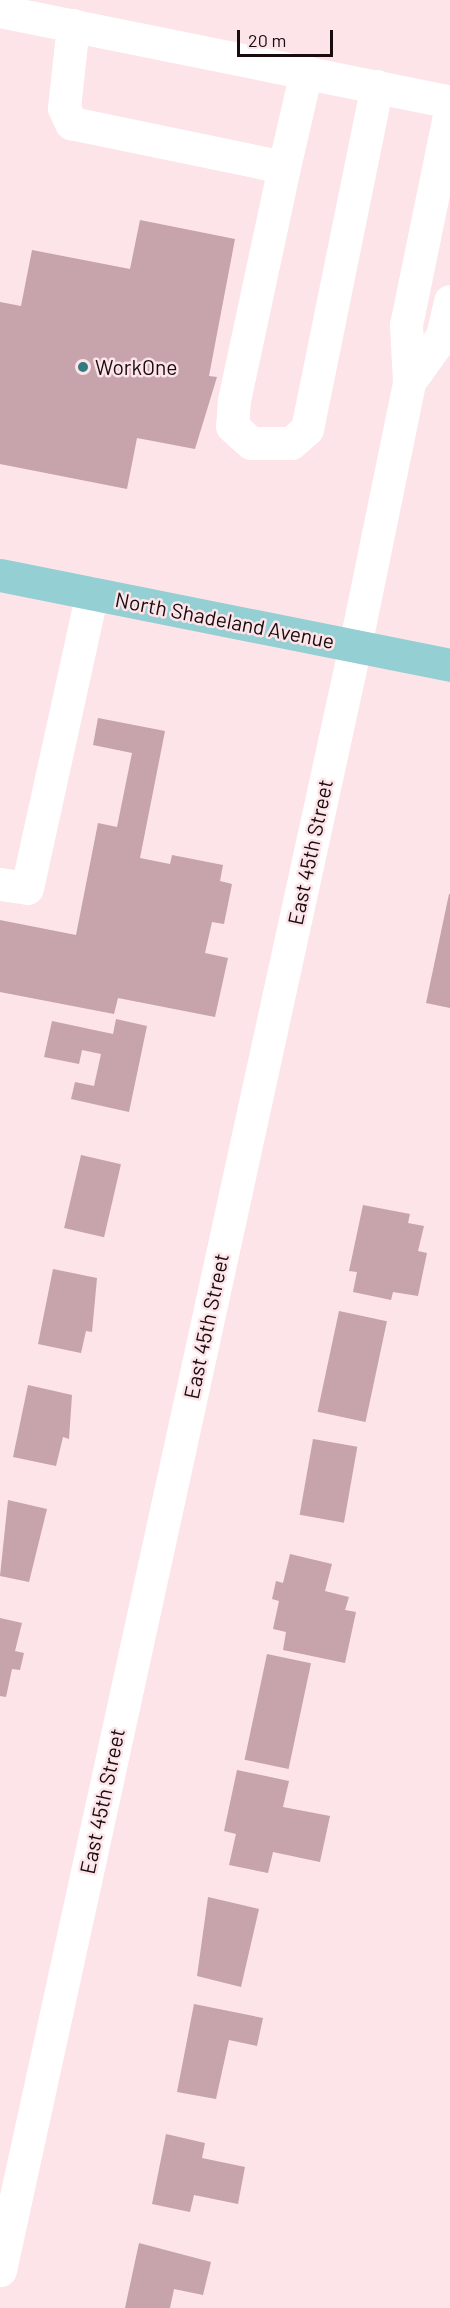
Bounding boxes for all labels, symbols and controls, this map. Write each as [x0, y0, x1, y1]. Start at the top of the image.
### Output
scale bar [240, 18, 336, 56]
text: 20 m [248, 29, 286, 51]
place label: WorkOne [95, 354, 177, 380]
marker: WorkOne [76, 360, 90, 374]
street label: North Shadeland Avenue [113, 586, 337, 654]
street label: East 45th Street [282, 777, 338, 927]
street label: East 45th Street [178, 1251, 234, 1401]
street label: East 45th Street [74, 1726, 130, 1876]

